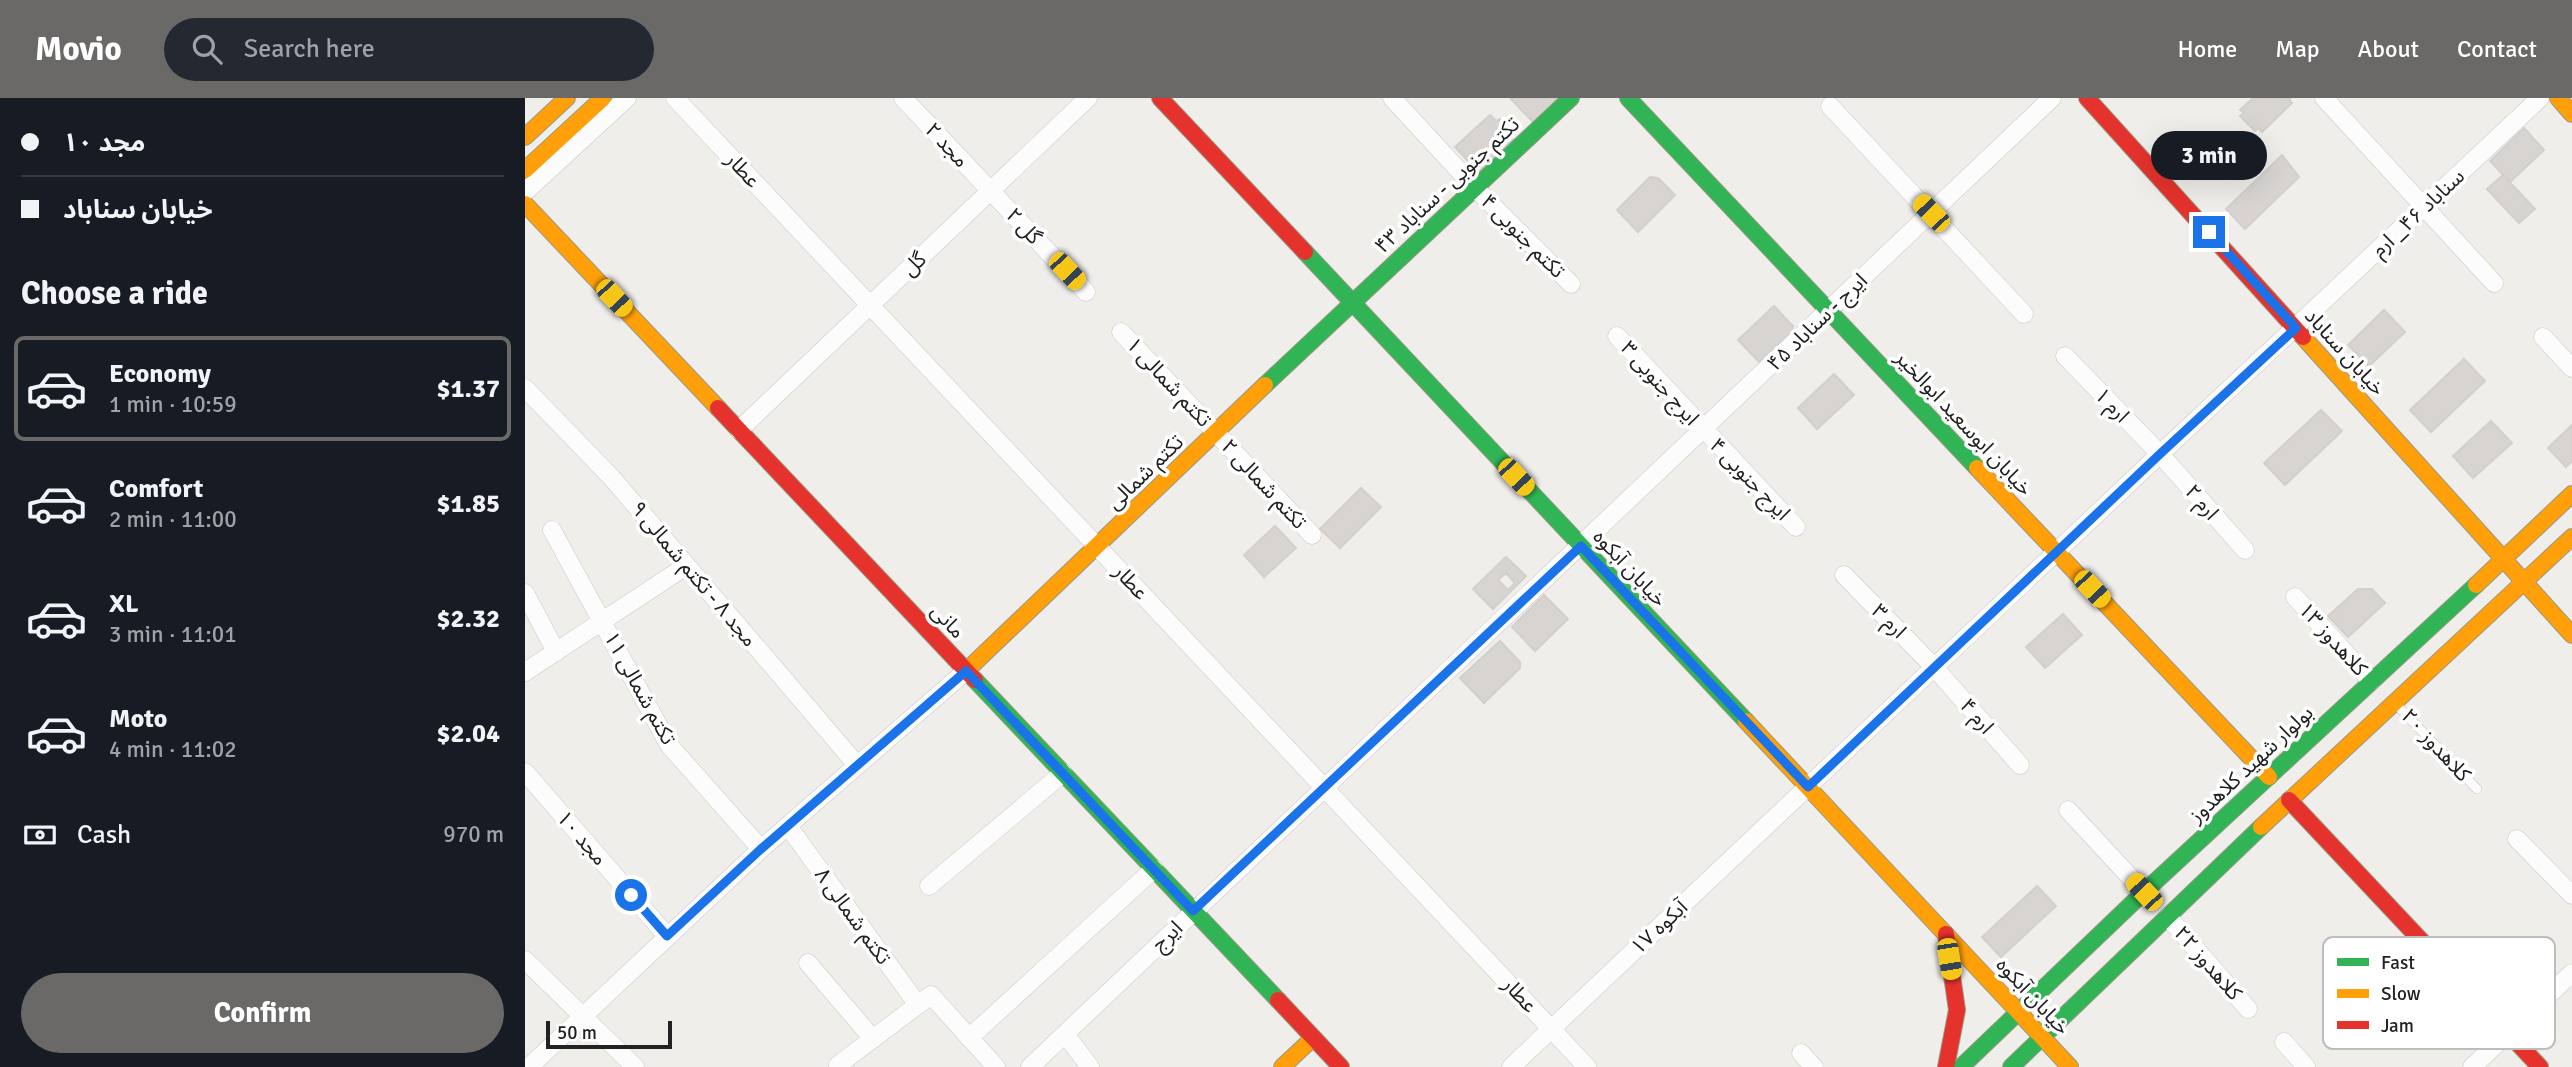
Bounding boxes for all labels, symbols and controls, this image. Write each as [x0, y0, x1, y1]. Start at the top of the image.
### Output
search box [164, 18, 654, 81]
text: Movio [35, 29, 122, 70]
icon: search [188, 30, 226, 68]
text: Search here [244, 33, 375, 65]
text: Home [2177, 34, 2237, 64]
text: Map [2275, 34, 2320, 64]
text: About [2358, 34, 2419, 64]
text: Contact [2457, 34, 2537, 64]
street label: تکتم جنوبی - سناباد ۴۳ [1369, 111, 1526, 260]
street label: مجد ۲ [920, 117, 974, 173]
text: مجد ۱۰ [63, 127, 145, 159]
callout: 3 min [2151, 130, 2267, 180]
text: 3 min [2181, 141, 2237, 170]
street label: عطار [719, 146, 766, 193]
street label: سناباد ۴۶_ ارم [2366, 163, 2472, 265]
street label: تکتم جنوبی ۴ [1474, 188, 1571, 285]
car [1909, 191, 1954, 235]
text: خیابان سناباد [63, 194, 213, 226]
street label: گل ۲ [1001, 202, 1048, 250]
route end [2193, 216, 2225, 248]
street label: گل [896, 246, 932, 282]
car [1045, 248, 1090, 294]
street label: ایرج - سناباد ۴۵ [1761, 268, 1874, 378]
text: Choose a ride [21, 274, 208, 313]
car [592, 275, 637, 321]
street label: خیابان سناباد [2299, 303, 2391, 401]
street label: تکتم شمالی ۱ [1119, 332, 1217, 434]
street label: ایرج جنوبی ۳ [1614, 335, 1705, 432]
street label: خیابان ابوسعید ابوالخیر [1889, 344, 2038, 501]
icon: car [25, 357, 88, 420]
text: Economy [109, 358, 211, 390]
text: $1.37 [436, 373, 500, 405]
street label: ارم ۱ [2087, 382, 2135, 430]
text: 1 min · 10:59 [109, 390, 237, 419]
street label: تکتم شمالی [1101, 429, 1190, 516]
street label: ایرج جنوبی ۴ [1703, 432, 1796, 527]
street label: تکتم شمالی ۲ [1214, 434, 1312, 536]
car [1494, 454, 1539, 500]
icon: car [25, 472, 88, 535]
text: Comfort [109, 473, 203, 505]
street label: ارم ۲ [2177, 479, 2224, 527]
text: $1.85 [436, 488, 500, 520]
street label: مجد ۸ - تکتم شمالی ۹ [624, 496, 763, 653]
text: 2 min · 11:00 [109, 505, 237, 534]
street label: خیابان آبکوه [1588, 524, 1672, 612]
street label: عطار [1107, 558, 1154, 605]
car [2070, 566, 2115, 612]
icon: car [25, 587, 88, 650]
text: XL [109, 588, 139, 620]
street label: کلاهدوز ۱۳ [2293, 597, 2373, 681]
street label: مانی [925, 598, 971, 644]
street label: ارم ۳ [1864, 598, 1912, 646]
text: $2.32 [436, 603, 500, 635]
text: 3 min · 11:01 [109, 620, 237, 649]
street label: تکتم شمالی ۱۱ [596, 627, 682, 750]
street label: ارم ۴ [1952, 693, 1999, 741]
street label: بولوار شهید کلاهدوز [2183, 700, 2319, 829]
icon: car [25, 702, 88, 765]
text: Moto [109, 703, 167, 735]
street label: کلاهدوز ۲۰ [2396, 703, 2477, 787]
text: $2.04 [436, 718, 500, 750]
text: 4 min · 11:02 [109, 735, 237, 764]
street label: مجد ۱۰ [551, 805, 613, 871]
icon: cash [21, 816, 59, 854]
text: Cash [77, 819, 131, 851]
text: 970 m [443, 820, 504, 849]
street label: تکتم شمالی ۸ [808, 862, 897, 971]
car [2122, 869, 2167, 915]
route start [615, 879, 647, 911]
street label: آبکوه ۱۷ [1625, 894, 1693, 960]
street label: ایرج [1146, 915, 1189, 958]
street label: کلاهدوز ۲۲ [2169, 920, 2248, 1006]
car [1936, 937, 1963, 981]
legend [2323, 937, 2555, 1049]
text: Fast [2381, 951, 2415, 975]
street label: خیابان آبکوه [1991, 952, 2075, 1040]
street label: عطار [1496, 971, 1543, 1018]
button: Confirm [21, 973, 504, 1053]
text: Slow [2381, 982, 2421, 1006]
text: Jam [2381, 1014, 2414, 1038]
scale bar [546, 1018, 672, 1050]
text: 50 m [557, 1021, 597, 1045]

